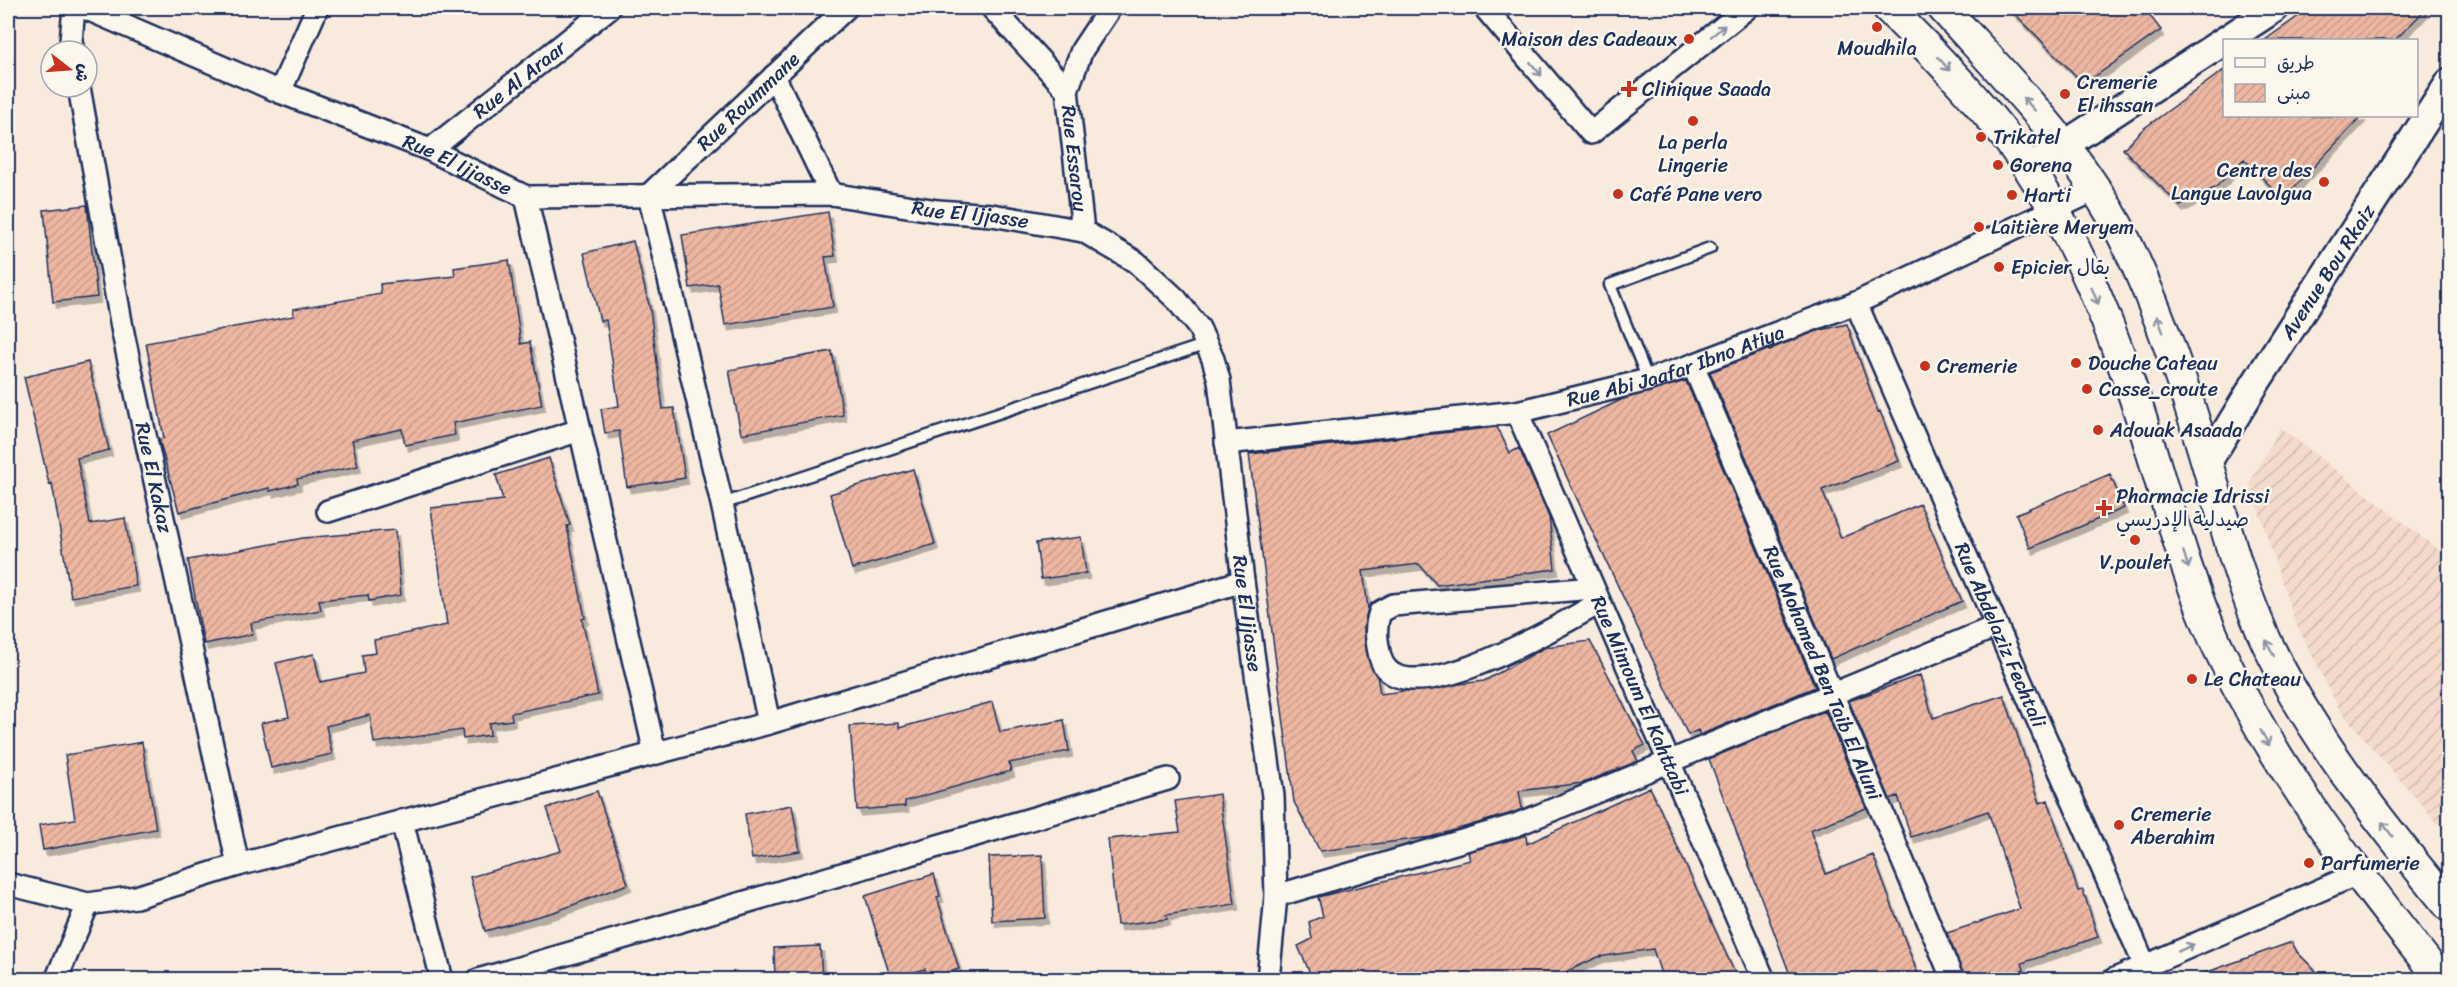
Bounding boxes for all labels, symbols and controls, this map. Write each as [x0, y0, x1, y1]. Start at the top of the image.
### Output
marker: Moudhila [1870, 20, 1884, 34]
place label: Maison des Cadeaux [1501, 22, 1678, 57]
one-way arrow [1710, 24, 1726, 37]
street label: Rue Al Araar [465, 31, 575, 128]
place label: Moudhila [1837, 31, 1917, 66]
marker: Maison des Cadeaux [1682, 32, 1696, 46]
north arrow [39, 39, 99, 99]
legend [2223, 39, 2418, 117]
street label: Rue Roummane [688, 43, 809, 160]
text: طريق [2277, 47, 2315, 79]
one-way arrow [1937, 56, 1951, 71]
one-way arrow [1530, 60, 1543, 76]
text: ش [66, 61, 99, 86]
place label: Cremerie El ihssan [2077, 65, 2158, 123]
place label: Clinique Saada [1642, 72, 1771, 107]
text: مبنى [2277, 77, 2311, 109]
marker: Clinique Saada [1620, 80, 1638, 98]
marker: Cremerie El ihssan [2058, 87, 2072, 101]
one-way arrow [2022, 97, 2036, 112]
street label: Rue Essarou [1051, 103, 1098, 214]
marker: La perla Lingerie [1686, 114, 1700, 128]
place label: Trikatel [1993, 120, 2061, 155]
street label: Rue El Ijjasse [397, 124, 518, 206]
place label: La perla Lingerie [1658, 125, 1728, 183]
marker: Trikatel [1974, 130, 1988, 144]
place label: Gorena [2010, 148, 2072, 183]
place label: Centre des Langue Lavolgua [2171, 153, 2313, 211]
marker: Gorena [1991, 158, 2005, 172]
marker: Centre des Langue Lavolgua [2317, 175, 2331, 189]
place label: Café Pane vero [1630, 177, 1762, 212]
place label: Harti [2024, 178, 2072, 213]
marker: Café Pane vero [1611, 187, 1625, 201]
marker: Harti [2005, 188, 2019, 202]
street label: Rue El Ijjasse [909, 190, 1032, 239]
street label: Avenue Bou Rkaiz [2270, 197, 2385, 348]
place label: Laitière Meryem [1991, 210, 2134, 245]
marker: Laitière Meryem [1972, 220, 1986, 234]
place label: Epicier بقال [2011, 250, 2110, 285]
marker: Epicier بقال [1992, 260, 2006, 274]
one-way arrow [2090, 286, 2101, 305]
street label: Rue Abi Jaafar Ibno Atiya [1563, 315, 1790, 417]
one-way arrow [2154, 315, 2165, 334]
place label: Douche Cateau [2088, 346, 2218, 381]
place label: Cremerie [1937, 349, 2018, 384]
marker: Douche Cateau [2069, 356, 2083, 370]
marker: Cremerie [1918, 359, 1932, 373]
place label: Casse_croute [2099, 372, 2218, 407]
marker: Casse_croute [2080, 382, 2094, 396]
place label: Adouak Asaada [2109, 413, 2242, 448]
street label: Rue El Kakaz [125, 419, 183, 537]
marker: Adouak Asaada [2091, 423, 2105, 437]
place label: Pharmacie Idrissi صيدلية الإدريسي [2116, 479, 2270, 537]
marker: Pharmacie Idrissi صيدلية الإدريسي [2097, 501, 2111, 515]
marker: V.poulet [2128, 533, 2142, 547]
street label: Rue Abdelaziz Fechtali [1944, 537, 2057, 735]
street label: Rue Mohamed Ben Taib El Aluni [1753, 540, 1893, 807]
place label: V.poulet [2100, 545, 2171, 580]
one-way arrow [2181, 550, 2192, 569]
street label: Rue El Ijjasse [1222, 553, 1273, 674]
street label: Rue Mimoum El Kahttabi [1581, 590, 1699, 802]
one-way arrow [2263, 639, 2275, 657]
place label: Le Chateau [2204, 662, 2301, 697]
marker: Le Chateau [2185, 672, 2199, 686]
one-way arrow [2259, 729, 2271, 746]
place label: Cremerie Aberahim [2130, 797, 2215, 855]
marker: Cremerie Aberahim [2112, 818, 2126, 832]
one-way arrow [2381, 821, 2393, 837]
place label: Parfumerie [2321, 846, 2420, 881]
marker: Parfumerie [2302, 856, 2316, 870]
one-way arrow [2177, 942, 2195, 953]

